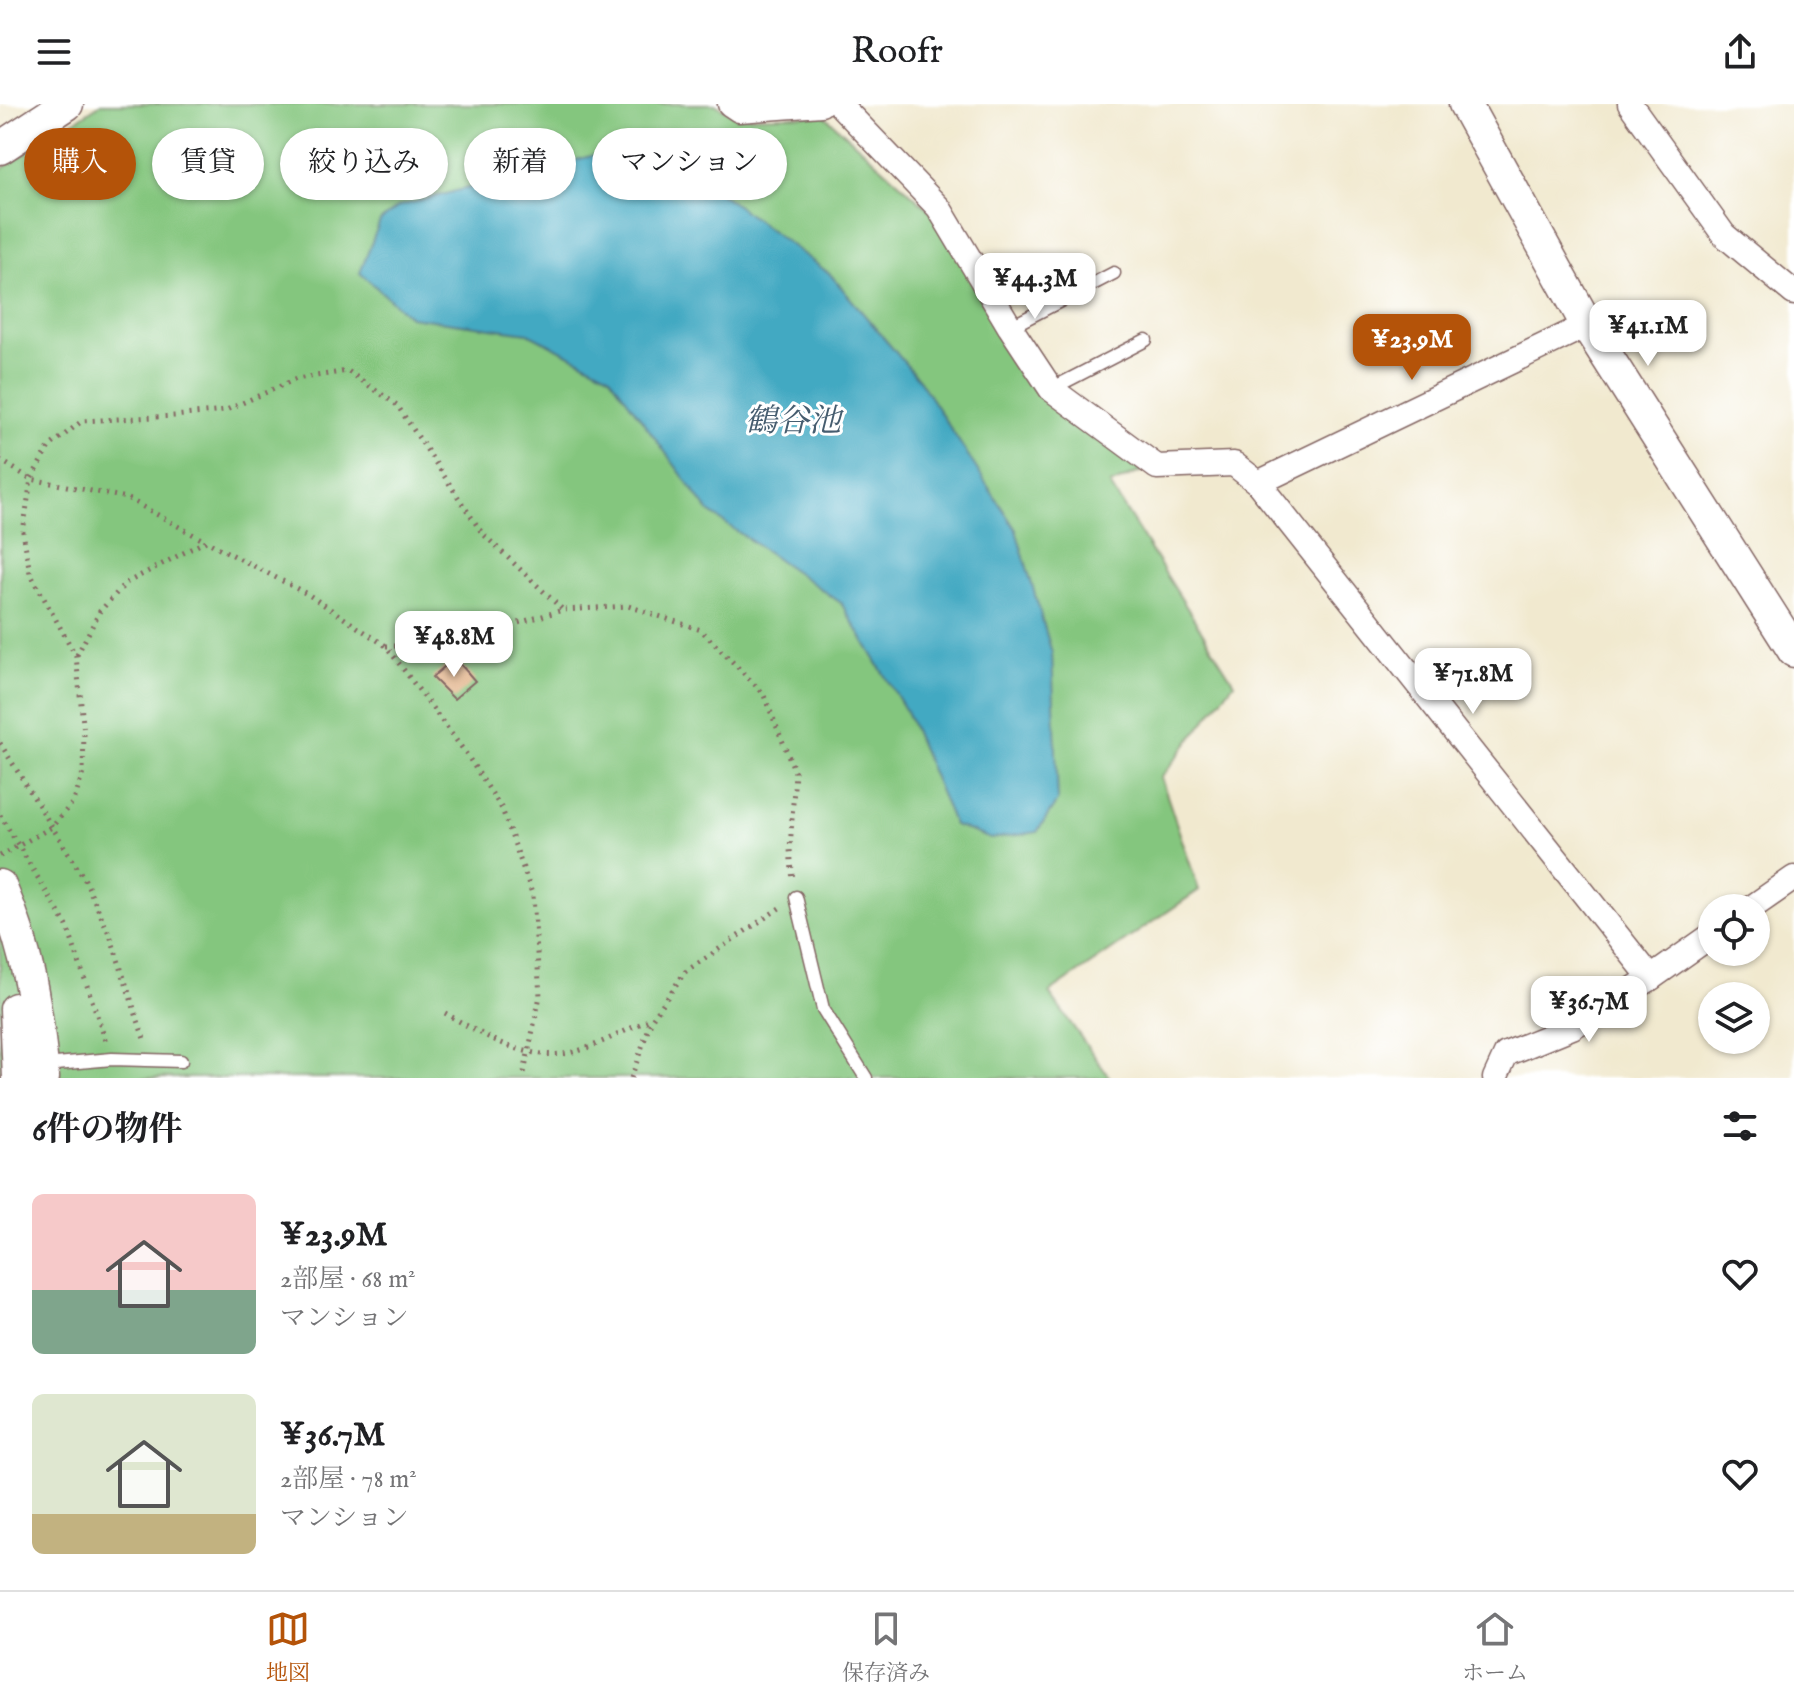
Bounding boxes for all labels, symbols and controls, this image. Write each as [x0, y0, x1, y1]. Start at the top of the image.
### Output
text: Roofr [851, 29, 943, 75]
icon: menu [32, 30, 76, 74]
icon: share [1718, 30, 1762, 74]
chip: 購入 [24, 128, 136, 200]
chip: 賃貸 [152, 128, 264, 200]
chip: 絞り込み [280, 128, 448, 200]
chip: 新着 [464, 128, 576, 200]
chip: マンション [592, 128, 787, 200]
pin: ¥44.3M [970, 253, 1100, 321]
text: ¥44.3M [993, 262, 1077, 295]
pin: ¥41.1M [1583, 300, 1713, 368]
text: ¥41.1M [1607, 309, 1689, 342]
pin: ¥23.9M [1347, 314, 1477, 382]
text: ¥23.9M [1371, 323, 1453, 356]
water label: 鶴谷池 [745, 402, 844, 443]
pin: ¥48.8M [389, 611, 519, 679]
text: ¥48.8M [413, 620, 495, 653]
pin: ¥71.8M [1408, 648, 1538, 716]
text: ¥71.8M [1432, 657, 1514, 690]
map controls [1698, 894, 1770, 1054]
button: locate [1698, 894, 1770, 966]
pin: ¥36.7M [1524, 976, 1654, 1044]
button: layers [1698, 982, 1770, 1054]
text: ¥36.7M [1549, 985, 1629, 1018]
icon: filters [1718, 1104, 1762, 1148]
text: 6件の物件 [32, 1109, 182, 1152]
text: ¥23.9M [280, 1214, 388, 1257]
icon: home [96, 1226, 192, 1322]
icon: heart [1718, 1252, 1762, 1296]
text: 2部屋 · 68 m² [280, 1263, 415, 1296]
text: マンション [280, 1302, 409, 1335]
text: ¥36.7M [280, 1414, 385, 1457]
icon: home [96, 1426, 192, 1522]
icon: heart [1718, 1452, 1762, 1496]
text: 2部屋 · 78 m² [280, 1463, 417, 1496]
text: マンション [280, 1502, 409, 1535]
tab: 地図 [266, 1607, 310, 1688]
tab: 保存済み [842, 1607, 930, 1688]
tab: ホーム [1462, 1607, 1528, 1688]

